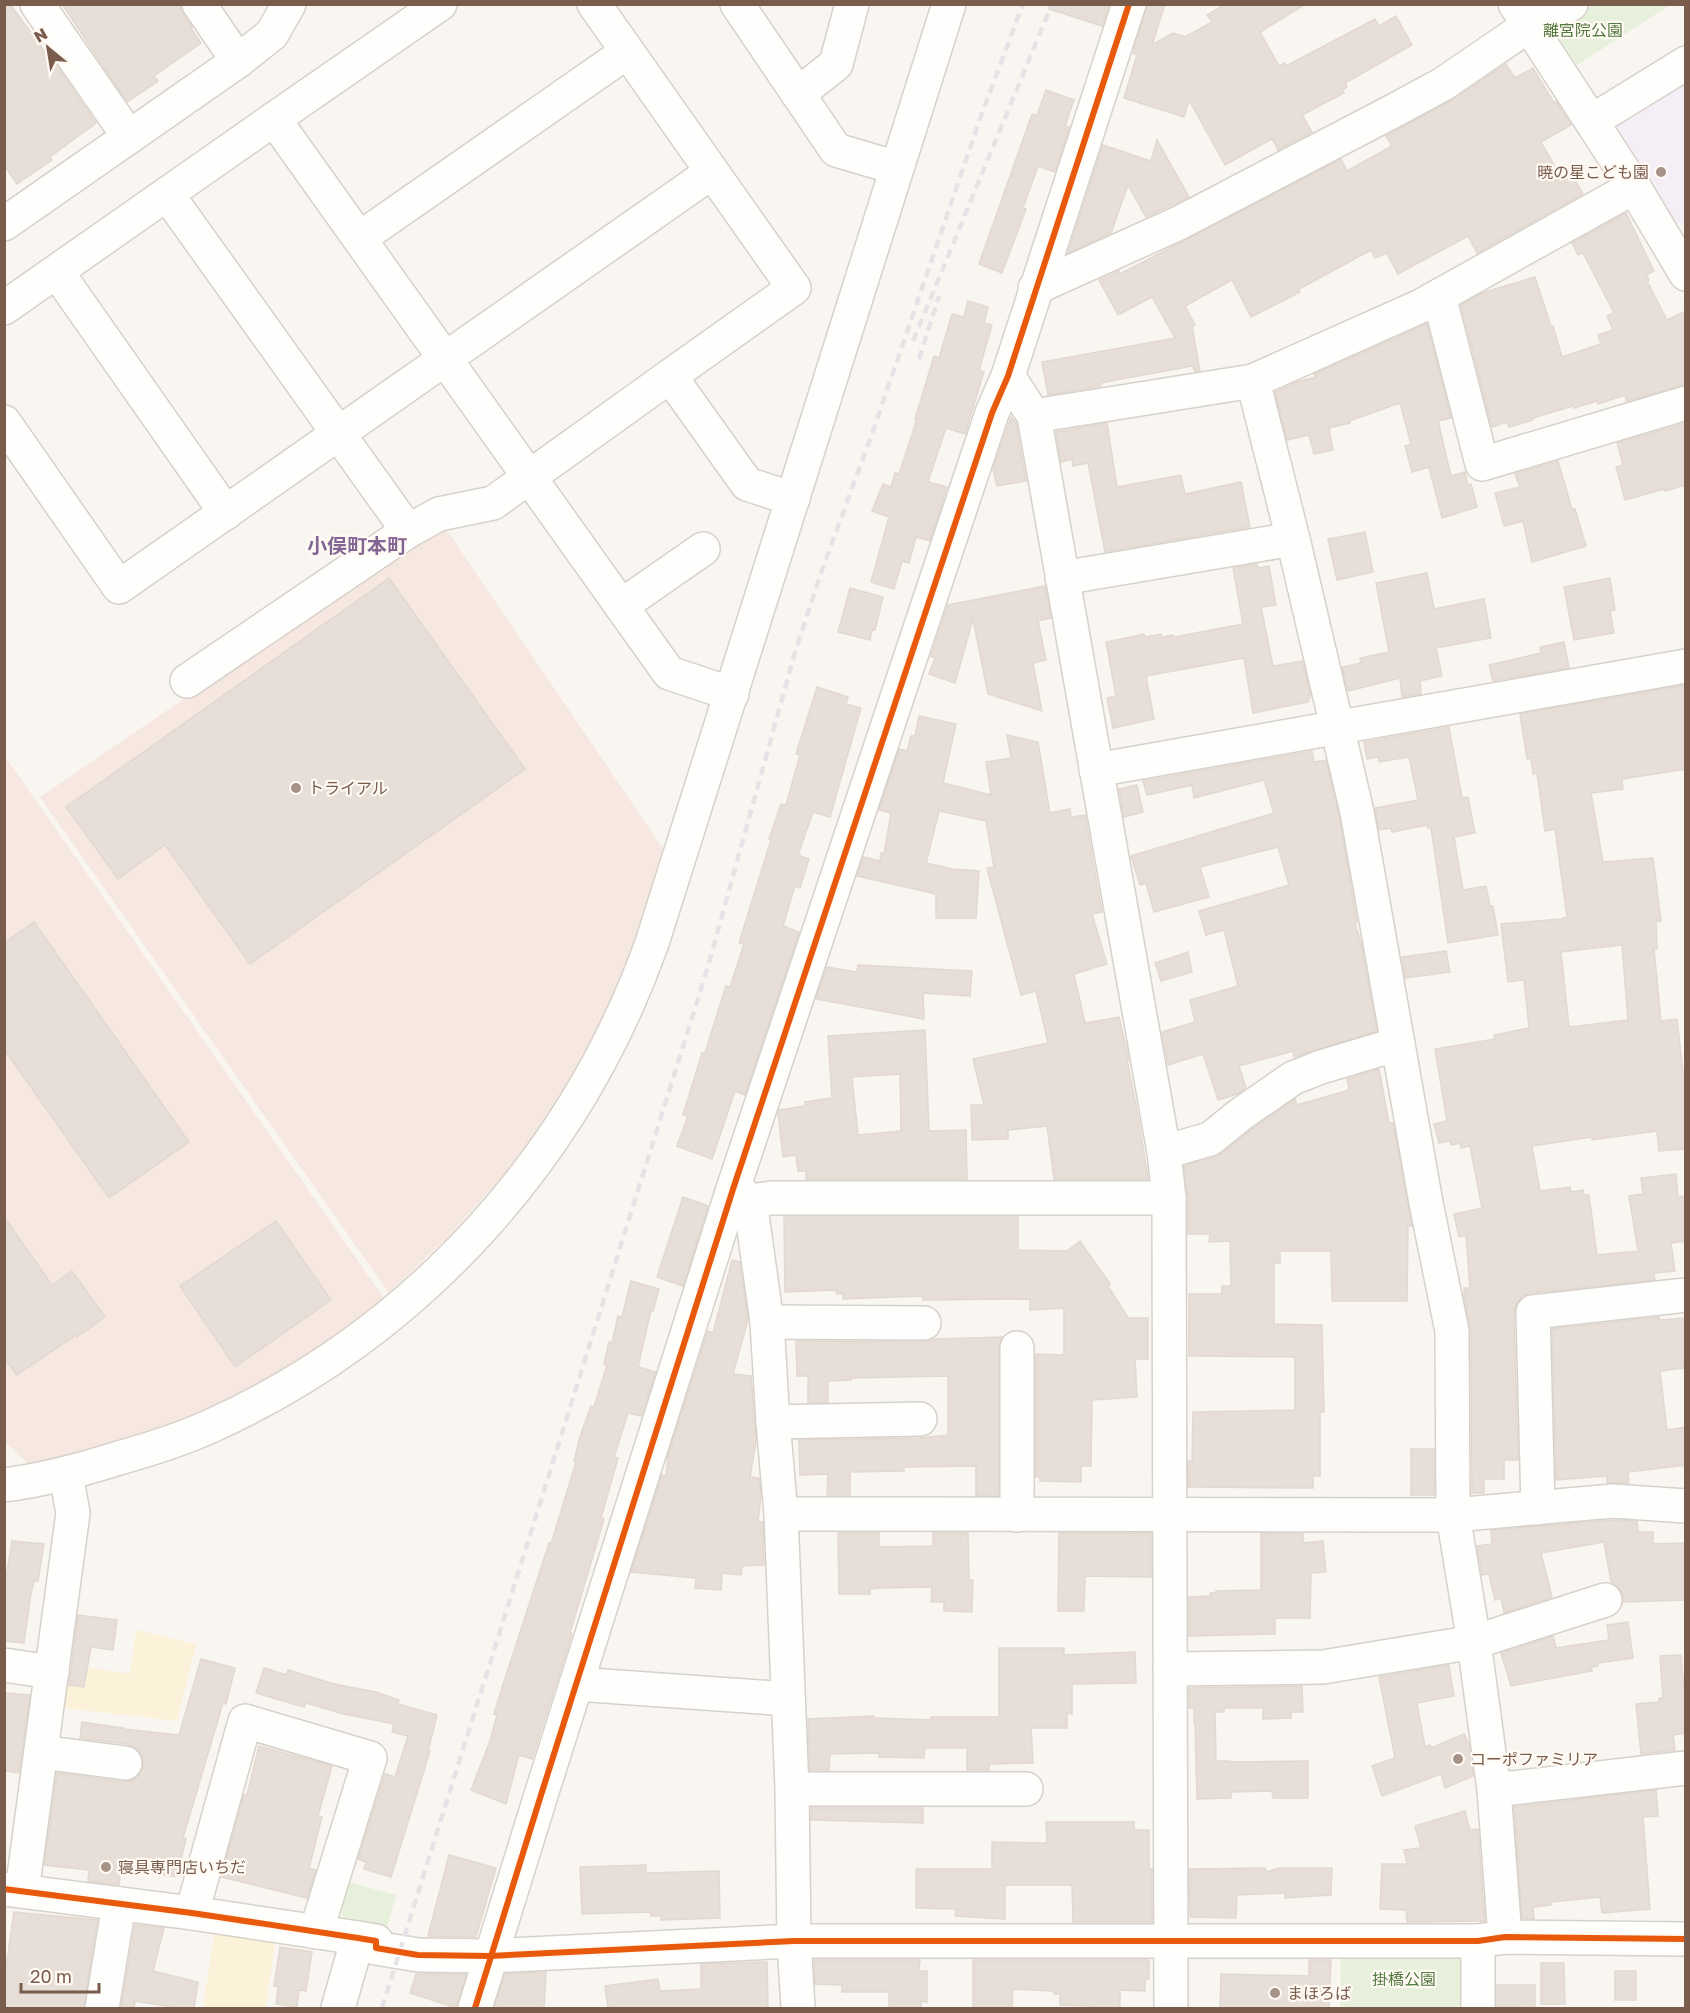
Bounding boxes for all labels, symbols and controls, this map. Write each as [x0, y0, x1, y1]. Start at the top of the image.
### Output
north arrow [18, 18, 78, 78]
park label: 離宮院公園 [1543, 20, 1623, 40]
text: N [30, 23, 51, 47]
place label: 暁の星こども園 [1537, 162, 1649, 182]
marker: 暁の星こども園 [1654, 165, 1668, 179]
district label: 小俣町本町 [307, 533, 407, 557]
place label: トライアル [308, 778, 388, 798]
marker: トライアル [289, 781, 303, 795]
place label: コーポファミリア [1470, 1749, 1598, 1769]
marker: コーポファミリア [1451, 1752, 1465, 1766]
place label: 寝具専門店いちだ [118, 1857, 246, 1877]
marker: 寝具専門店いちだ [99, 1860, 113, 1874]
scale bar [21, 1956, 99, 1994]
text: 20 m [30, 1965, 72, 1987]
park label: 掛橋公園 [1372, 1969, 1436, 1989]
place label: まほろば [1287, 1983, 1351, 2003]
marker: まほろば [1268, 1986, 1282, 2000]

